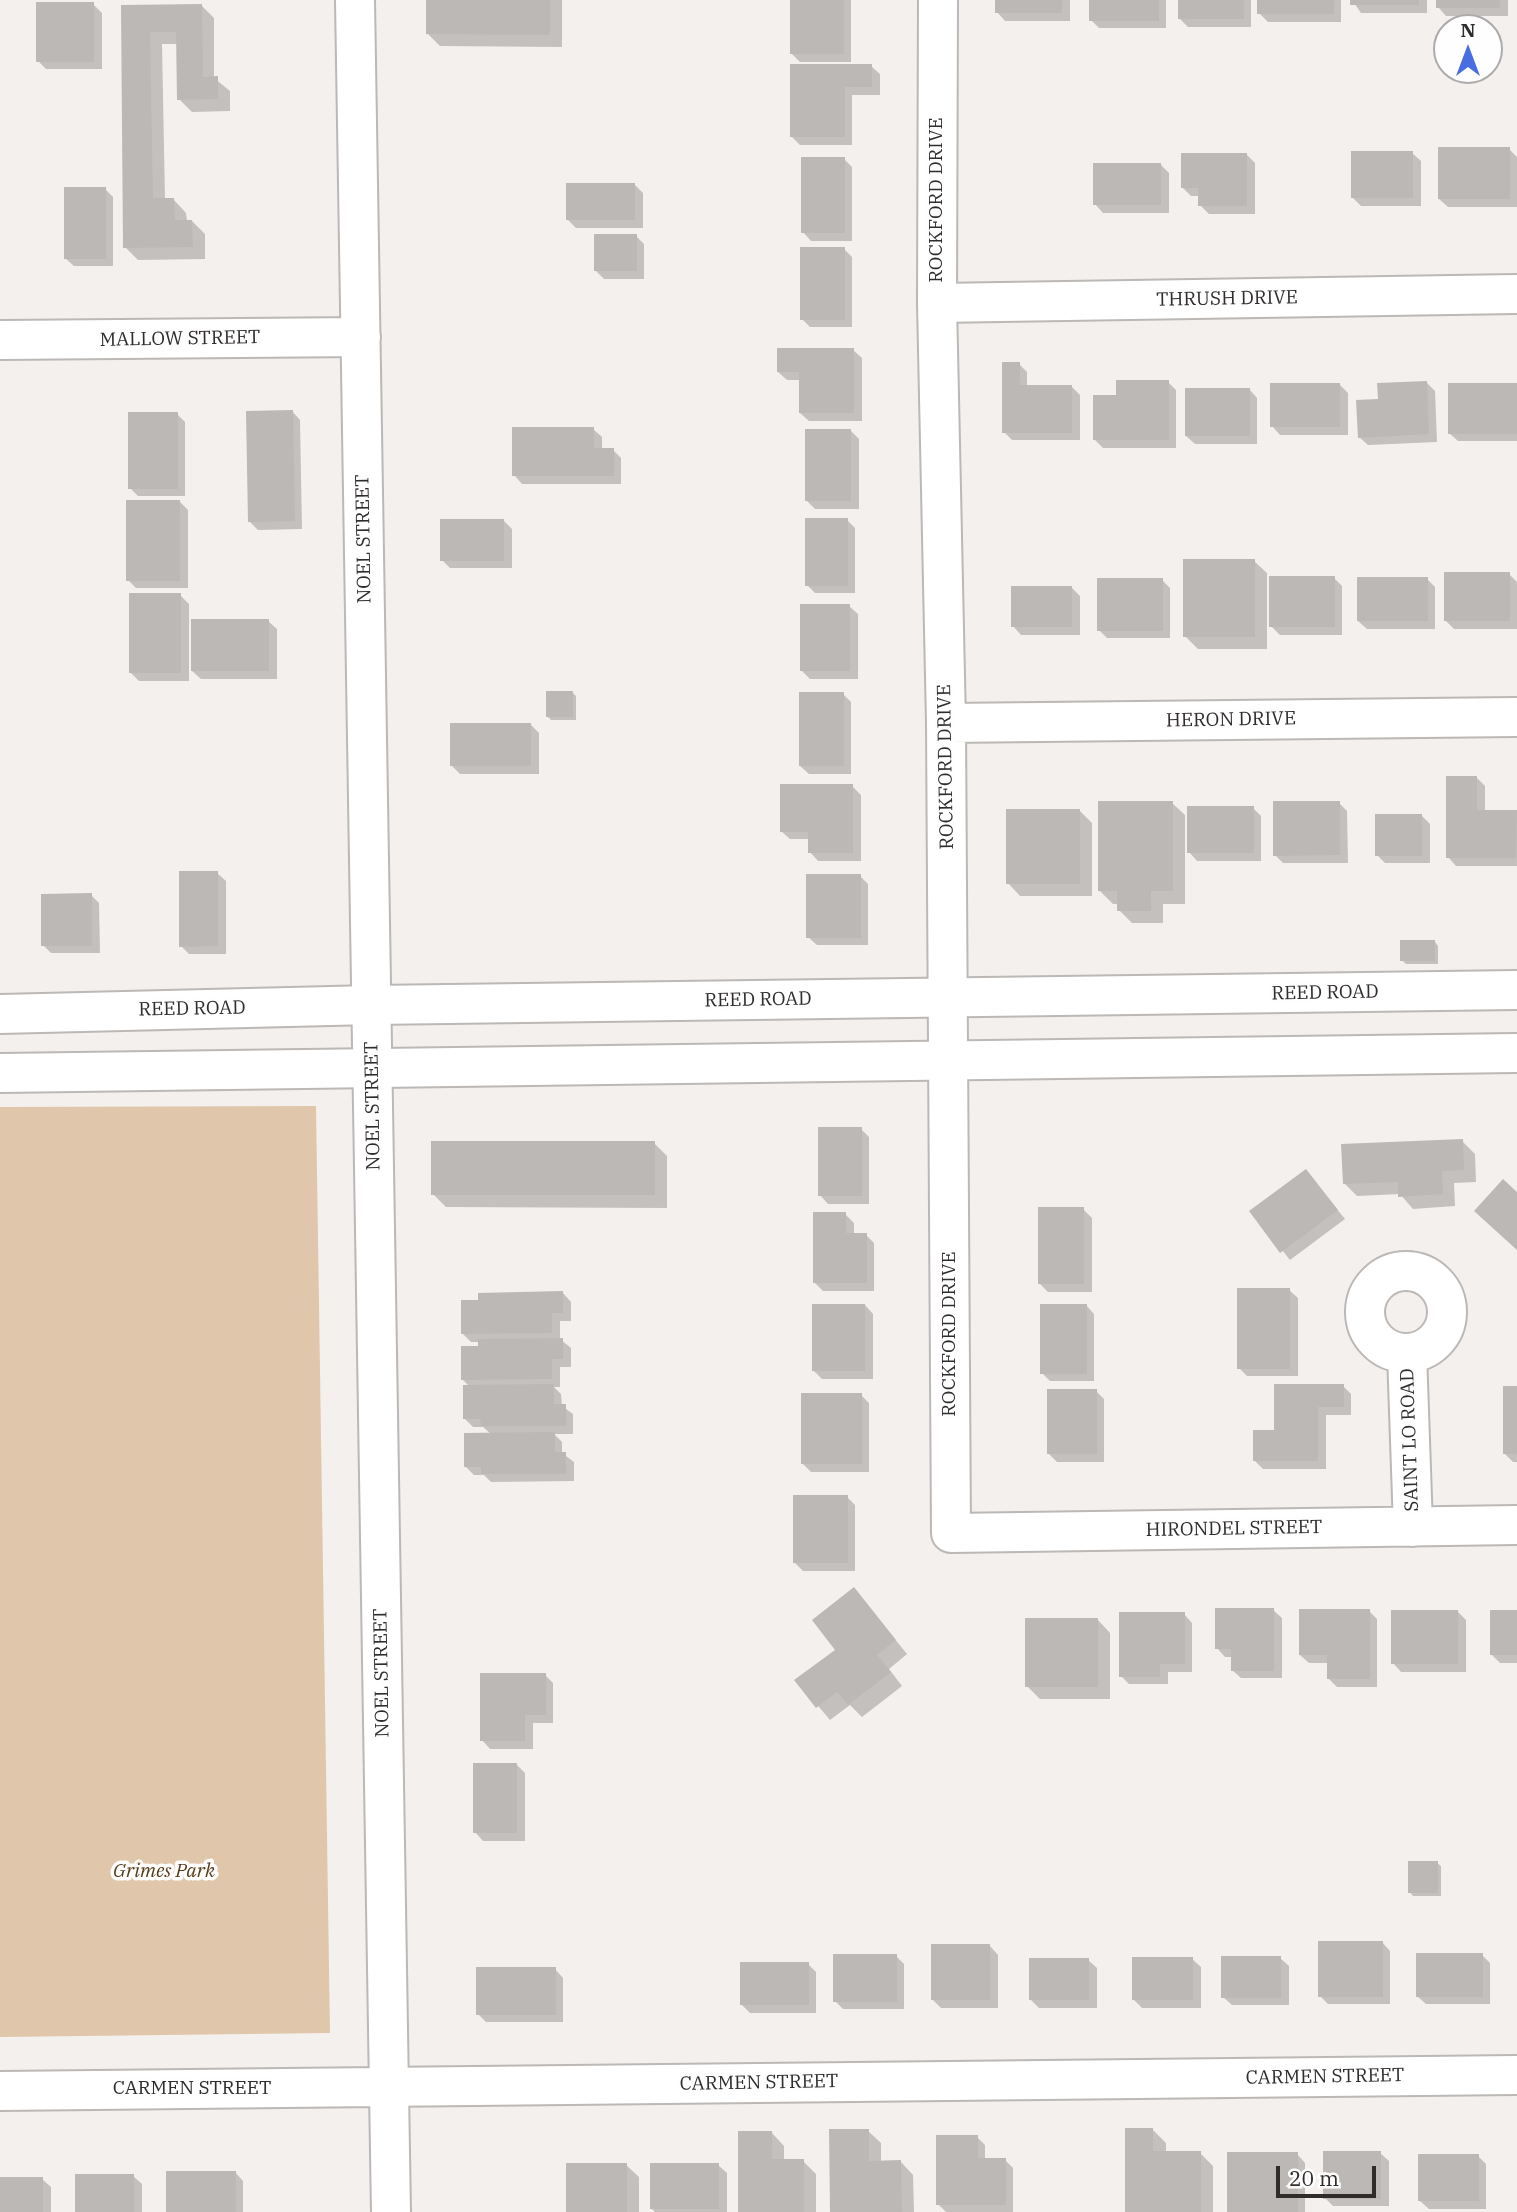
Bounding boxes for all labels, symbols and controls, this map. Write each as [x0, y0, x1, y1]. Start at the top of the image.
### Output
north arrow [1433, 14, 1503, 84]
text: N [1460, 18, 1476, 42]
street label: ROCKFORD DRIVE [926, 117, 948, 283]
street label: THRUSH DRIVE [1156, 286, 1298, 312]
street label: MALLOW STREET [99, 326, 261, 352]
street label: NOEL STREET [351, 474, 377, 604]
street label: ROCKFORD DRIVE [933, 684, 959, 850]
street label: HERON DRIVE [1166, 707, 1296, 733]
street label: REED ROAD [1271, 981, 1379, 1005]
street label: REED ROAD [704, 988, 812, 1012]
street label: REED ROAD [138, 997, 246, 1021]
street label: NOEL STREET [360, 1041, 386, 1171]
street label: ROCKFORD DRIVE [939, 1251, 961, 1417]
street label: SAINT LO ROAD [1396, 1368, 1424, 1512]
street label: HIRONDEL STREET [1146, 1516, 1322, 1542]
street label: NOEL STREET [369, 1608, 395, 1738]
park label: Grimes Park [113, 1861, 215, 1883]
street label: CARMEN STREET [1246, 2064, 1404, 2090]
street label: CARMEN STREET [680, 2070, 838, 2096]
street label: CARMEN STREET [113, 2078, 271, 2100]
scale bar [1279, 2152, 1379, 2196]
text: 20 m [1289, 2164, 1339, 2192]

